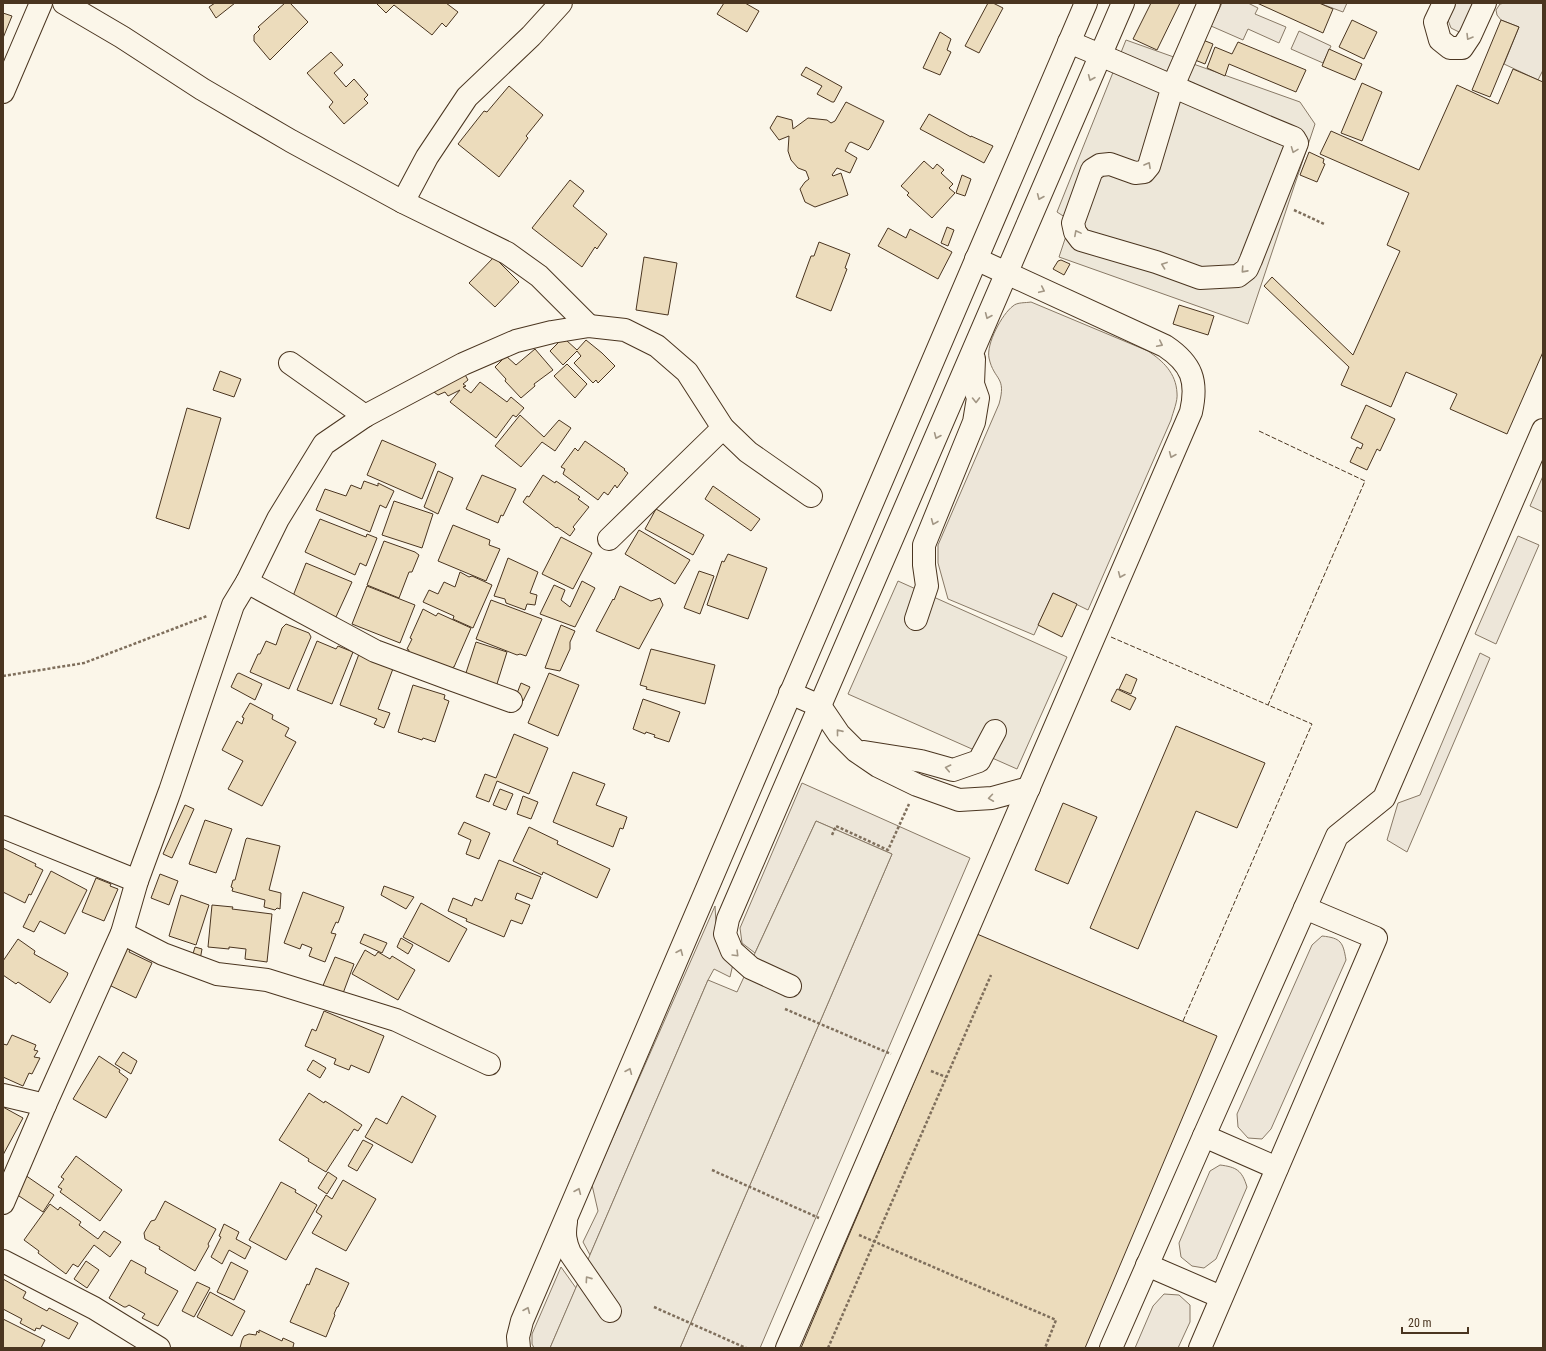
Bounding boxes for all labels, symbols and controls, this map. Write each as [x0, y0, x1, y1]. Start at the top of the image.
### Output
one-way arrow [1466, 33, 1473, 40]
one-way arrow [1088, 73, 1096, 81]
one-way arrow [1290, 147, 1298, 154]
one-way arrow [1143, 162, 1151, 169]
one-way arrow [1037, 193, 1045, 200]
one-way arrow [1074, 229, 1082, 237]
one-way arrow [1160, 261, 1167, 269]
one-way arrow [1241, 265, 1249, 273]
one-way arrow [1038, 285, 1046, 293]
one-way arrow [985, 313, 993, 320]
one-way arrow [1156, 339, 1164, 347]
one-way arrow [972, 397, 981, 403]
one-way arrow [934, 431, 942, 439]
one-way arrow [1169, 451, 1177, 459]
one-way arrow [930, 518, 938, 525]
one-way arrow [1117, 571, 1125, 578]
one-way arrow [837, 730, 844, 737]
one-way arrow [945, 764, 951, 773]
one-way arrow [988, 793, 994, 802]
one-way arrow [675, 948, 683, 955]
one-way arrow [731, 949, 739, 957]
one-way arrow [624, 1068, 632, 1075]
one-way arrow [573, 1187, 581, 1194]
one-way arrow [585, 1276, 593, 1283]
one-way arrow [522, 1307, 530, 1315]
scale bar [1402, 1309, 1468, 1335]
text: 20 m [1408, 1316, 1432, 1330]

